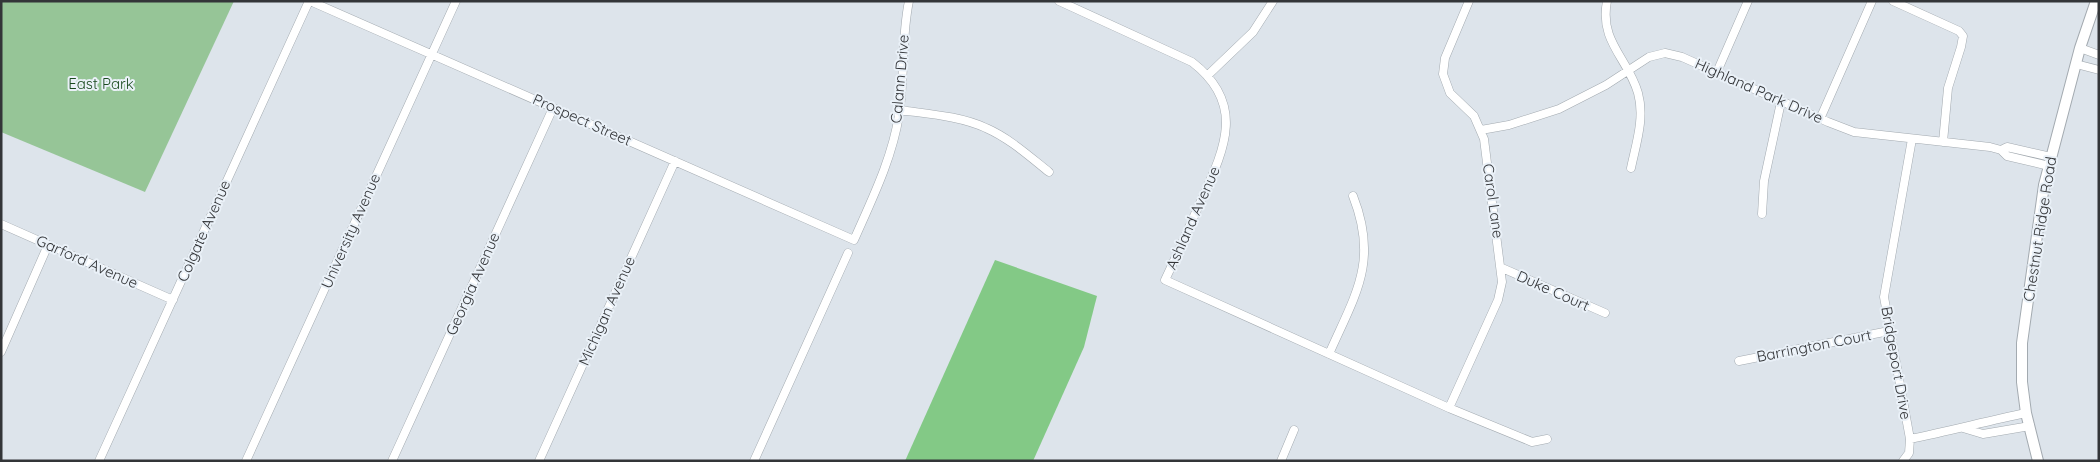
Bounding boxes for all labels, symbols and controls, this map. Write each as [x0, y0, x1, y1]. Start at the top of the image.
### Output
street label: Calann Drive [886, 34, 913, 124]
street label: Highland Park Drive [1692, 54, 1826, 127]
park label: East Park [68, 74, 134, 93]
street label: Prospect Street [530, 89, 634, 150]
street label: Chestnut Ridge Road [2019, 155, 2060, 303]
street label: Carol Lane [1479, 162, 1508, 239]
street label: Ashland Avenue [1161, 163, 1224, 272]
street label: University Avenue [317, 170, 384, 291]
street label: Colgate Avenue [173, 177, 234, 285]
street label: Georgia Avenue [441, 229, 504, 338]
street label: Garford Avenue [33, 231, 141, 292]
street label: Michigan Avenue [574, 253, 639, 368]
street label: Duke Court [1514, 266, 1593, 315]
street label: Bridgeport Drive [1877, 305, 1916, 421]
street label: Barrington Court [1755, 325, 1873, 366]

